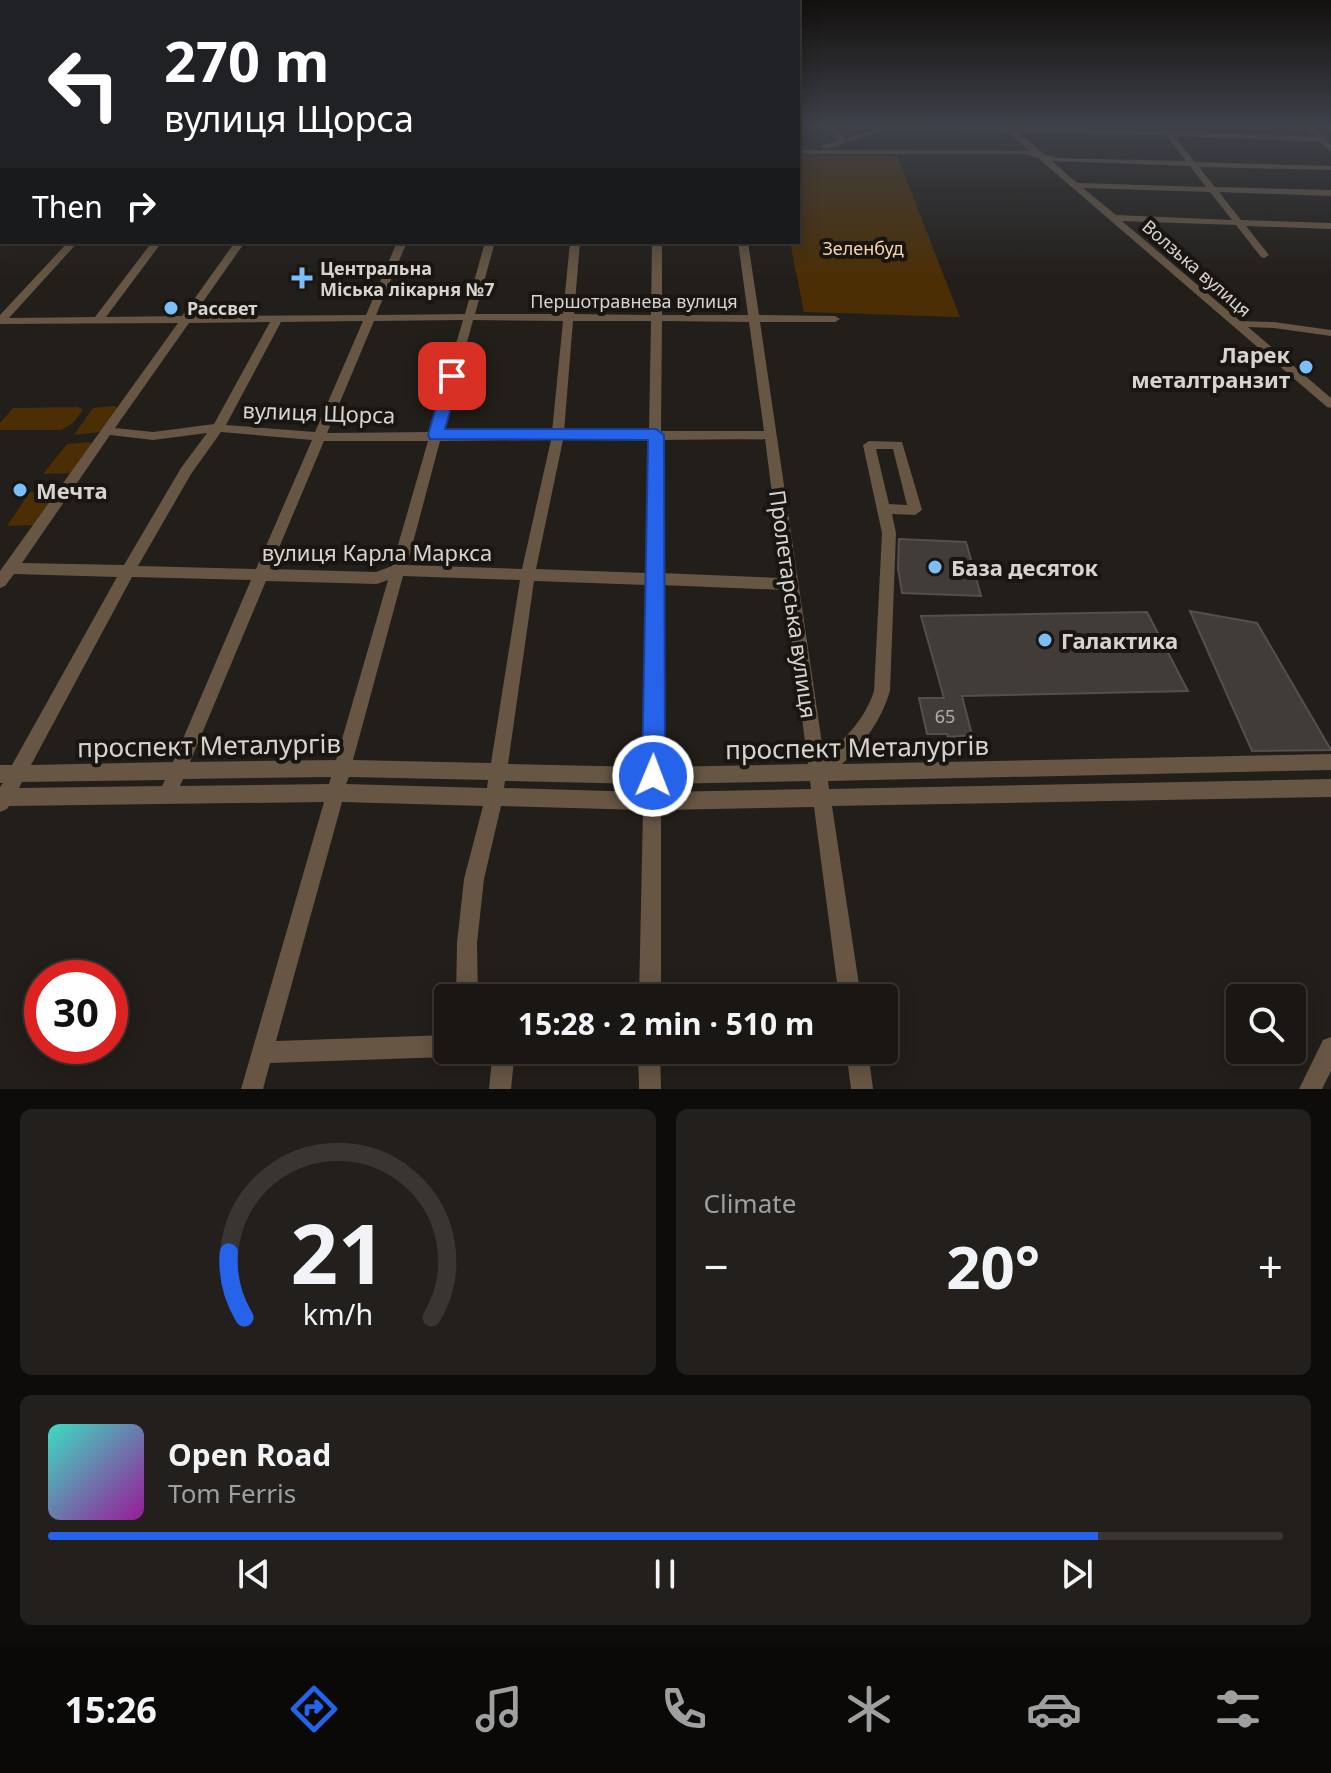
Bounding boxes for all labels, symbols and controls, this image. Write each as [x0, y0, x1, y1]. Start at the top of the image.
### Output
text: 270 m [164, 22, 329, 98]
icon: left [32, 32, 136, 136]
text: вулиця Щорса [164, 94, 414, 143]
icon: right [119, 184, 163, 228]
text: Then [32, 186, 103, 227]
street label: Волзька вулиця [1137, 214, 1257, 322]
park label: Зеленбуд [822, 236, 904, 260]
place label: Центральна Міська лікарня №7 [320, 256, 495, 301]
marker: Центральна Міська лікарня №7 [291, 267, 313, 289]
street label: Першотравнева вулиця [530, 289, 738, 313]
place label: Рассвет [187, 296, 257, 320]
marker: Рассвет [162, 299, 180, 317]
place label: Ларек металтранзит [1131, 339, 1290, 394]
pin [418, 342, 486, 410]
icon: arrive [430, 354, 474, 398]
marker: Ларек металтранзит [1297, 358, 1315, 376]
street label: вулиця Щорса [242, 394, 396, 430]
place label: Мечта [36, 475, 108, 505]
marker: Мечта [11, 481, 29, 499]
street label: Пролетарська вулиця [763, 488, 825, 720]
street label: вулиця Карла Маркса [262, 537, 492, 567]
place label: База десяток [951, 552, 1099, 582]
marker: База десяток [926, 558, 944, 576]
place label: Галактика [1061, 625, 1178, 655]
marker: Галактика [1036, 631, 1054, 649]
house number: 65 [935, 704, 955, 728]
street label: проспект Металургів [77, 725, 341, 765]
street label: проспект Металургів [725, 727, 989, 767]
position arrow [611, 734, 695, 818]
speed limit sign: 30 [24, 960, 128, 1064]
map controls [1226, 984, 1306, 1064]
button: search [1226, 984, 1306, 1064]
text: 15:28 · 2 min · 510 m [518, 1003, 814, 1044]
text: Climate [704, 1185, 796, 1221]
text: 21 [290, 1195, 385, 1308]
text: 20° [946, 1225, 1040, 1307]
text: − [704, 1236, 729, 1296]
text: + [1258, 1236, 1283, 1296]
text: km/h [303, 1294, 373, 1333]
text: Open Road [168, 1434, 331, 1475]
text: Tom Ferris [168, 1475, 296, 1511]
icon: previous [232, 1552, 276, 1596]
icon: pause [643, 1552, 687, 1596]
icon: next [1055, 1552, 1099, 1596]
icon: directions [286, 1681, 342, 1737]
icon: music [471, 1681, 527, 1737]
icon: phone [656, 1681, 712, 1737]
icon: climate [841, 1681, 897, 1737]
icon: car [1026, 1681, 1082, 1737]
icon: filters [1210, 1681, 1266, 1737]
text: 15:26 [64, 1685, 157, 1734]

